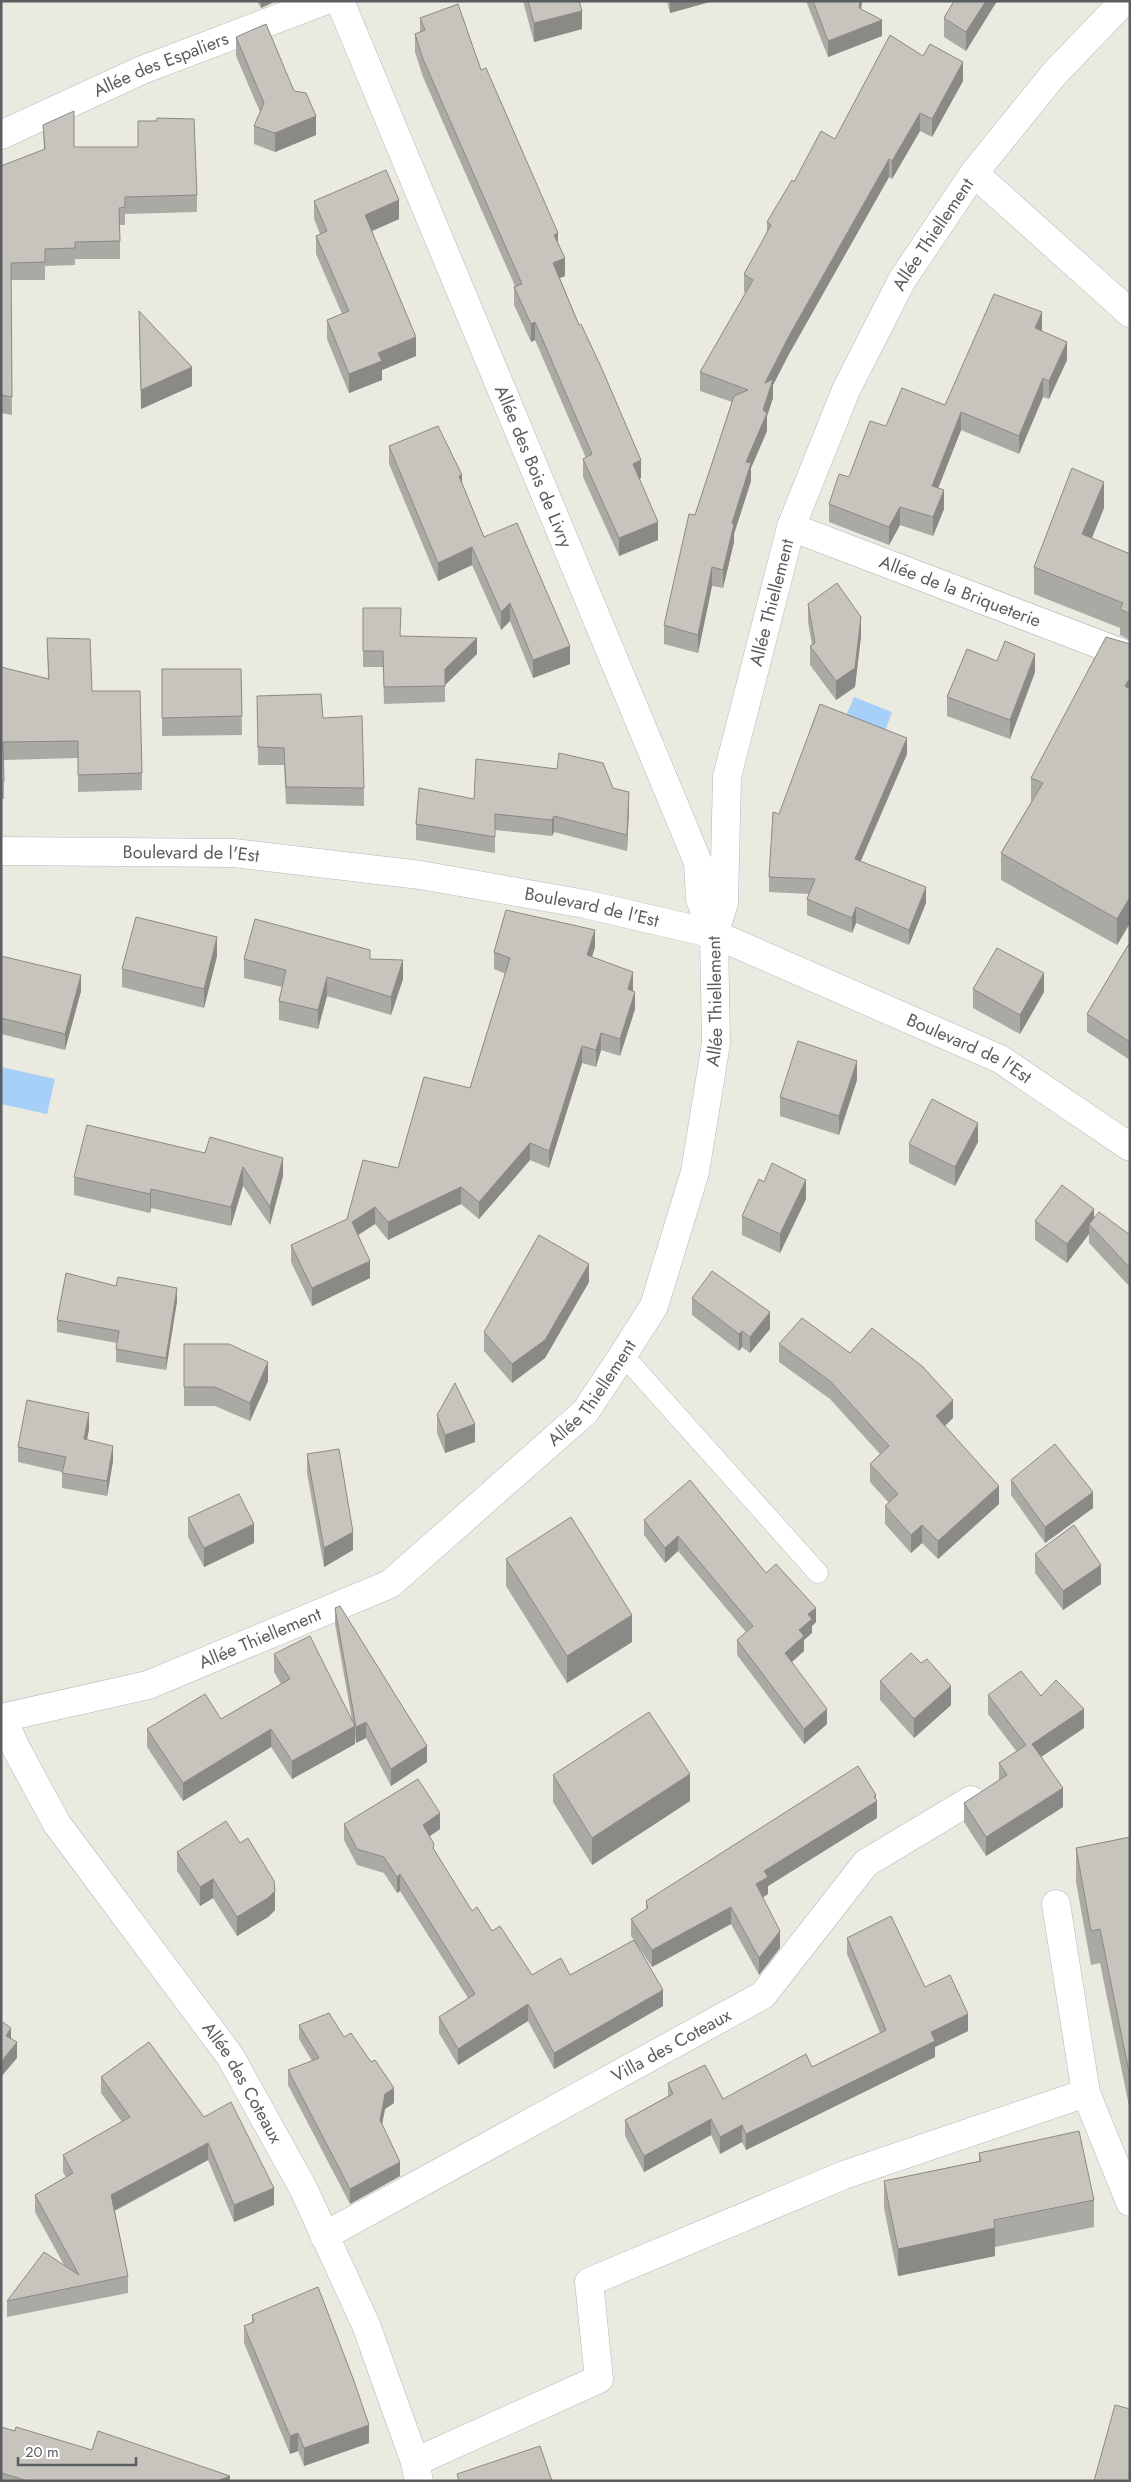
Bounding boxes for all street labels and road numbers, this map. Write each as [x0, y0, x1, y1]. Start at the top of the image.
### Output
street label: Allée des Espaliers [89, 25, 232, 104]
street label: Allée Thiellement [886, 172, 980, 295]
street label: Allée des Bois de Livry [488, 381, 579, 552]
street label: Allée Thiellement [743, 535, 801, 669]
street label: Allée de la Briqueterie [876, 549, 1045, 634]
street label: Boulevard de l'Est [123, 839, 261, 869]
street label: Boulevard de l'Est [523, 881, 662, 934]
street label: Allée Thiellement [699, 935, 729, 1068]
street label: Boulevard de l'Est [902, 1007, 1038, 1090]
street label: Allée Thiellement [542, 1334, 643, 1452]
street label: Allée Thiellement [195, 1601, 326, 1675]
street label: Villa des Coteaux [607, 2002, 736, 2089]
street label: Allée des Coteaux [196, 2016, 289, 2148]

